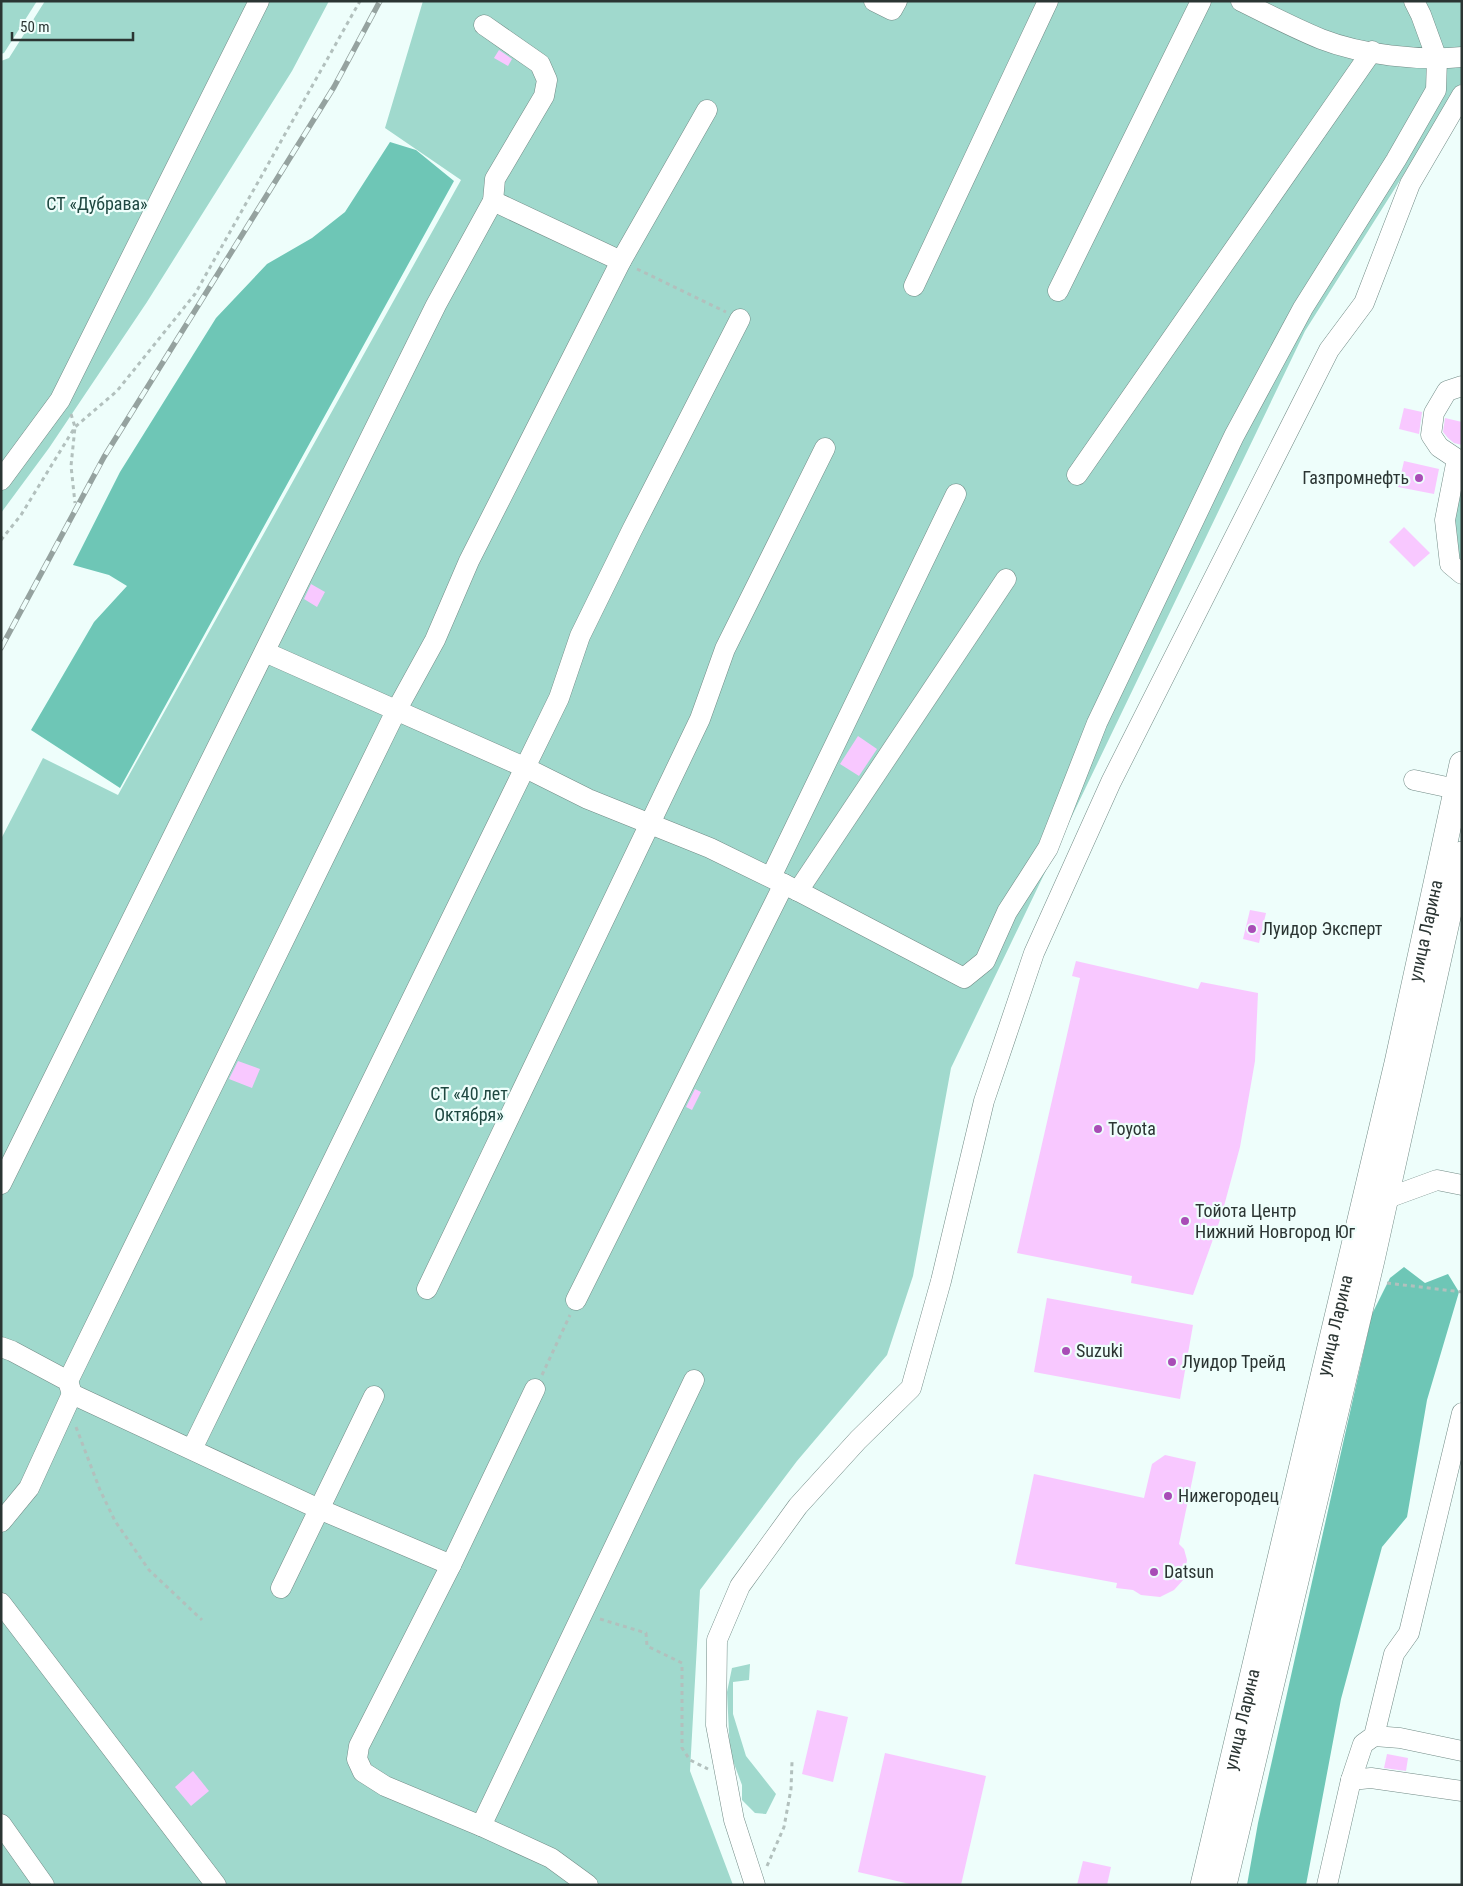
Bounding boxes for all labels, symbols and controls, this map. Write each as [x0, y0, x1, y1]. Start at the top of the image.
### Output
scale bar [12, 10, 134, 42]
text: 50 m [20, 18, 50, 36]
park label: СТ «Дубрава» [46, 193, 148, 214]
place label: Газпромнефть [1302, 467, 1409, 488]
marker: Газпромнефть [1413, 472, 1425, 484]
street label: улица Ларина [1404, 878, 1447, 983]
place label: Луидор Эксперт [1262, 918, 1383, 939]
marker: Луидор Эксперт [1246, 923, 1258, 935]
park label: СТ «40 лет Октября» [430, 1083, 508, 1125]
place label: Toyota [1108, 1118, 1156, 1139]
marker: Toyota [1092, 1123, 1104, 1135]
place label: Тойота Центр Нижний Новгород Юг [1195, 1200, 1356, 1242]
marker: Тойота Центр Нижний Новгород Юг [1179, 1215, 1191, 1227]
street label: улица Ларина [1313, 1273, 1357, 1378]
place label: Suzuki [1076, 1340, 1123, 1361]
marker: Suzuki [1060, 1345, 1072, 1357]
place label: Луидор Трейд [1182, 1351, 1286, 1372]
marker: Луидор Трейд [1166, 1356, 1178, 1368]
place label: Нижегородец [1178, 1485, 1279, 1506]
marker: Нижегородец [1162, 1490, 1174, 1502]
place label: Datsun [1164, 1561, 1214, 1582]
marker: Datsun [1148, 1566, 1160, 1578]
street label: улица Ларина [1219, 1667, 1264, 1772]

